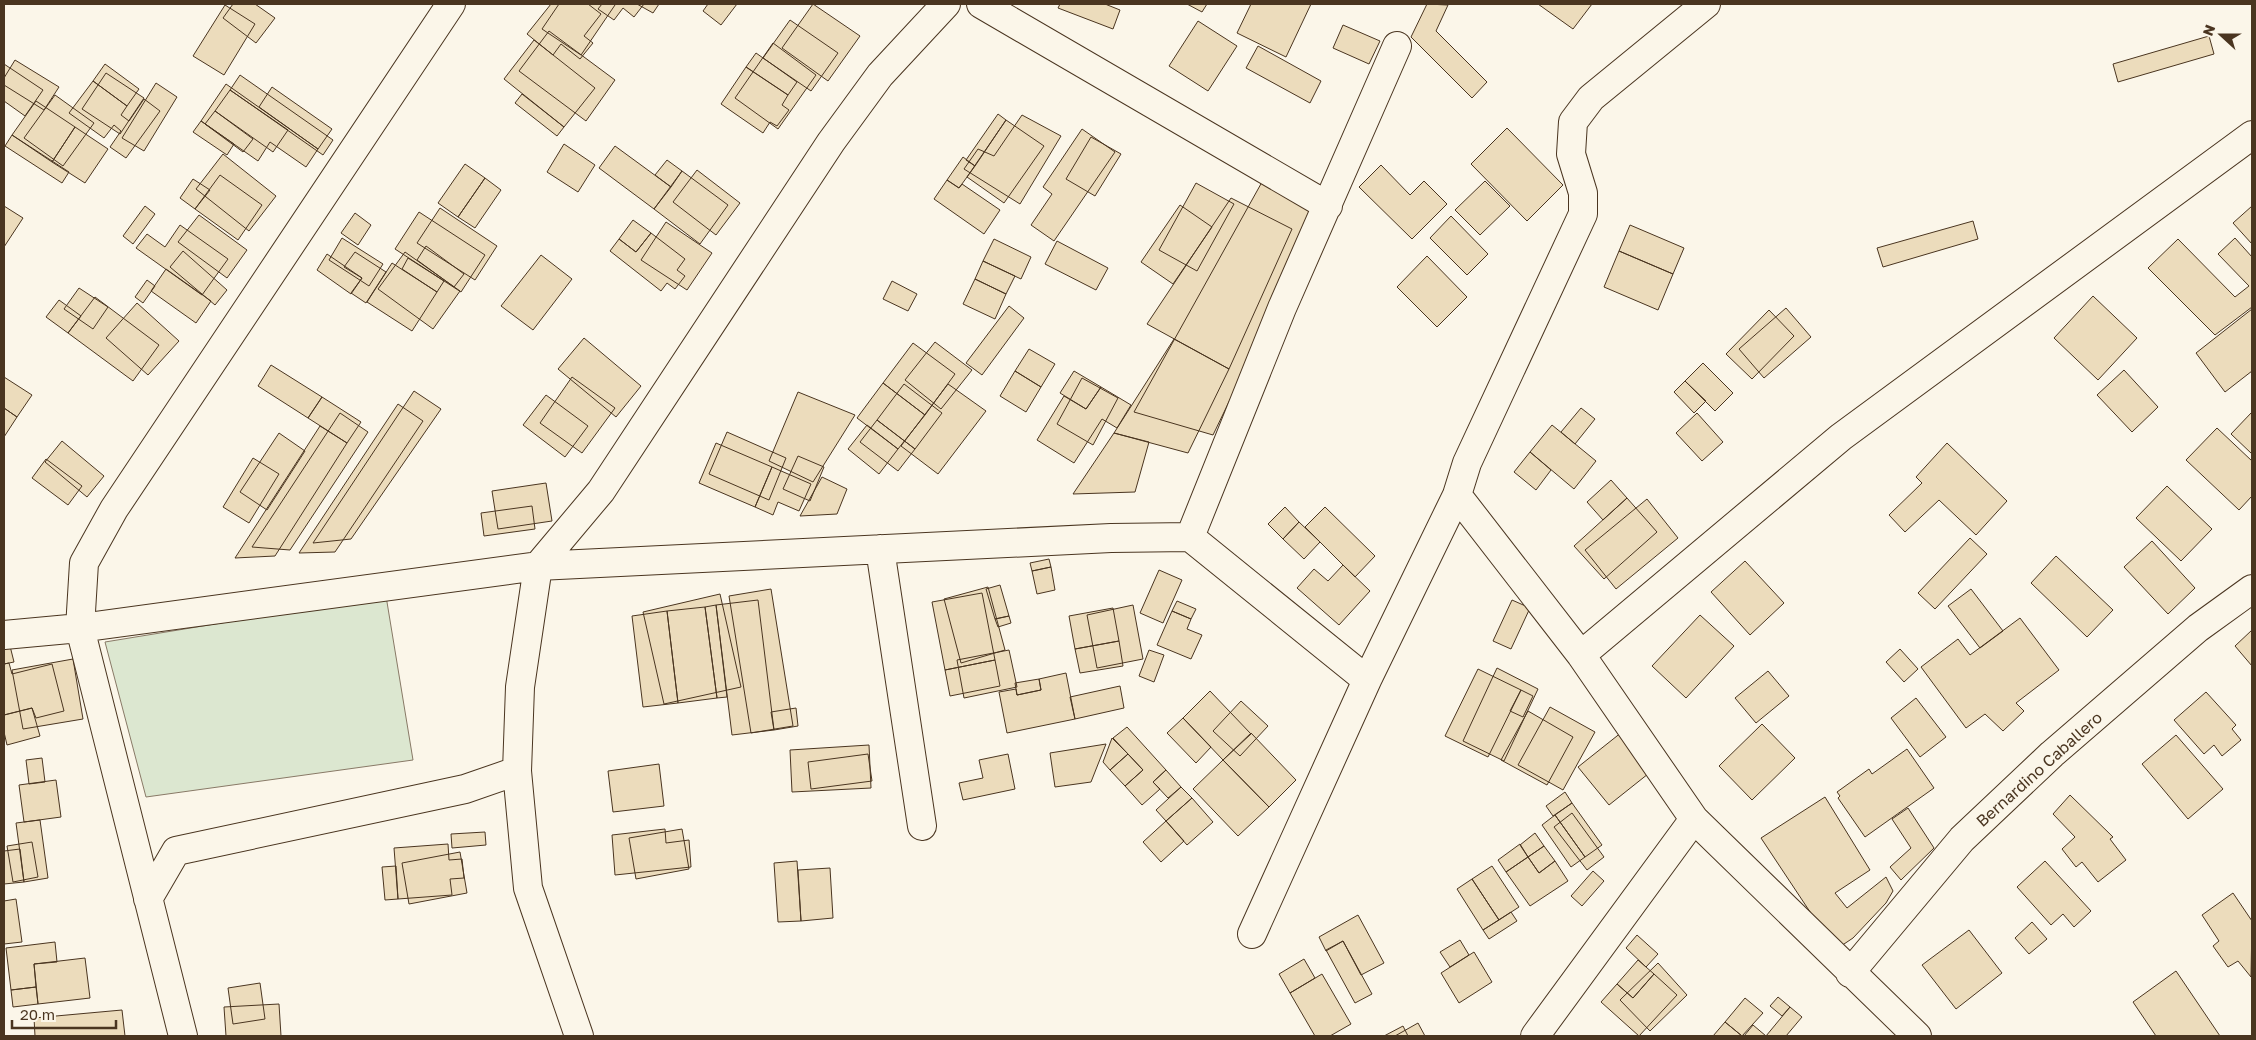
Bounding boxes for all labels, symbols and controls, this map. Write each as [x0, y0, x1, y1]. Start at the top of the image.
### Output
north arrow [2196, 10, 2246, 60]
text: N [2199, 22, 2218, 38]
street label: Bernardino Caballero [1972, 707, 2106, 831]
scale bar [12, 998, 116, 1030]
text: 20 m [20, 1005, 55, 1023]

